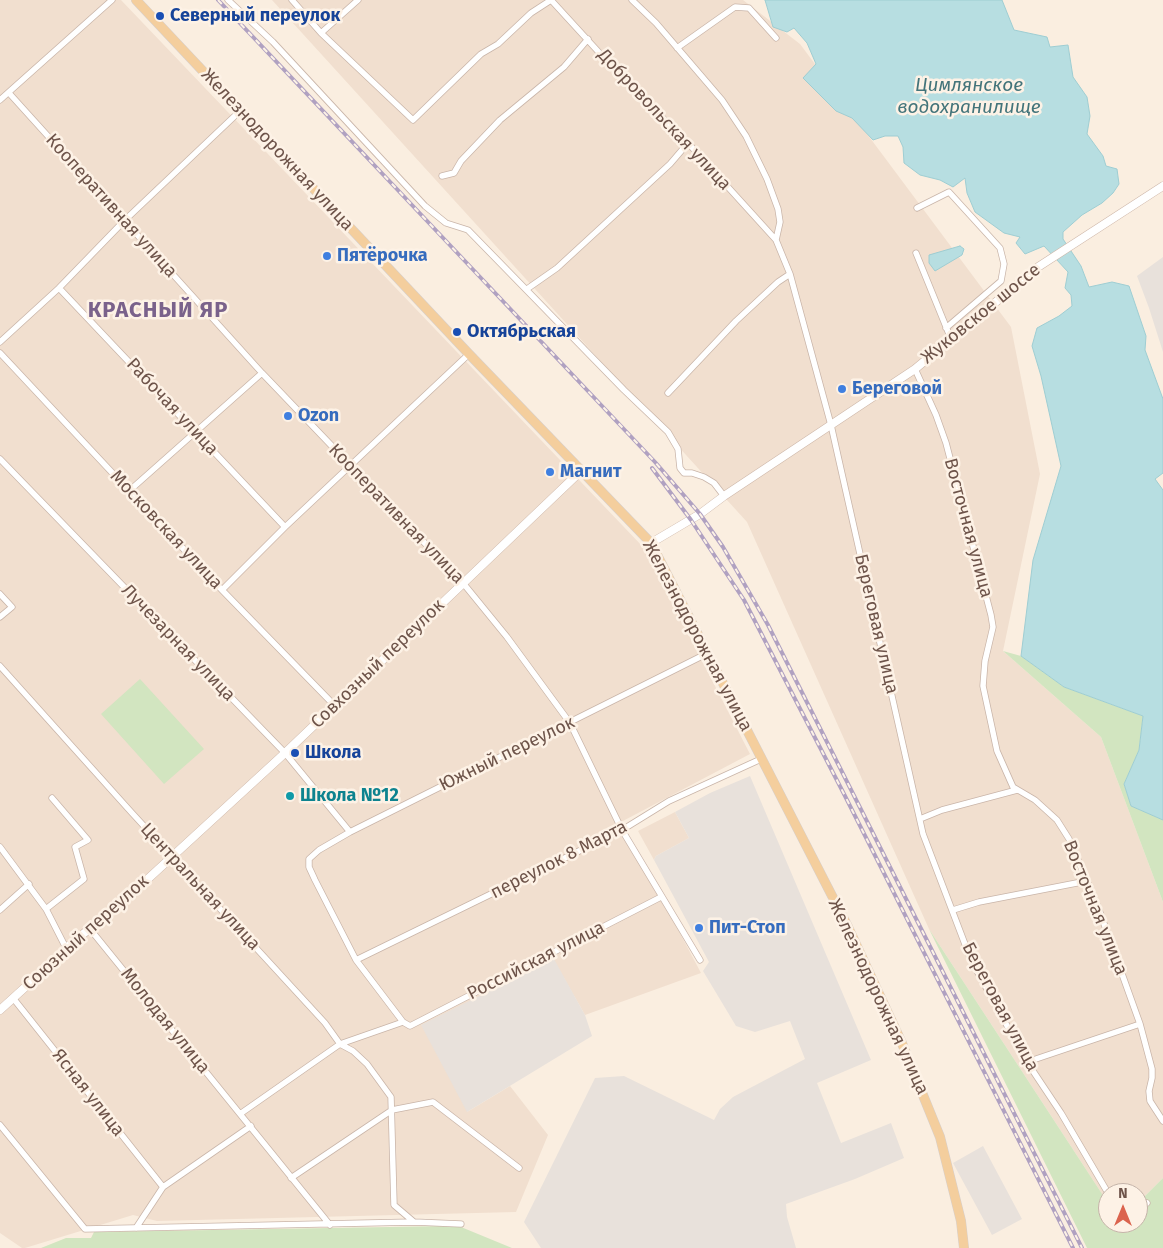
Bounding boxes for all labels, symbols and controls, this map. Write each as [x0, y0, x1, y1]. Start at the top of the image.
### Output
place label: Северный переулок [170, 5, 340, 27]
marker: Северный переулок [154, 10, 166, 22]
street label: Добровольская улица [593, 45, 735, 195]
street label: Железнодорожная улица [196, 64, 358, 236]
water label: Цимлянское водохранилище [897, 75, 1041, 119]
street label: Кооперативная улица [41, 130, 181, 282]
place label: Пятёрочка [337, 245, 428, 267]
marker: Пятёрочка [321, 250, 333, 262]
street label: Жуковское шоссе [917, 259, 1045, 369]
district label: КРАСНЫЙ ЯР [86, 298, 230, 324]
place label: Октябрьская [467, 321, 576, 343]
marker: Октябрьская [451, 326, 463, 338]
street label: Рабочая улица [122, 354, 222, 460]
place label: Береговой [852, 378, 942, 400]
marker: Береговой [836, 383, 848, 395]
place label: Ozon [298, 405, 339, 427]
marker: Ozon [282, 410, 294, 422]
street label: Кооперативная улица [324, 440, 468, 588]
street label: Восточная улица [939, 456, 997, 600]
place label: Магнит [560, 461, 621, 483]
street label: Московская улица [105, 466, 227, 594]
marker: Магнит [544, 466, 556, 478]
street label: Железнодорожная улица [637, 537, 757, 735]
street label: Береговая улица [849, 552, 903, 696]
street label: Лучезарная улица [117, 580, 239, 706]
street label: Совхозный переулок [307, 595, 449, 733]
street label: Южный переулок [436, 712, 578, 796]
place label: Школа [305, 742, 361, 764]
marker: Школа [289, 747, 301, 759]
place label: Школа №12 [300, 785, 399, 807]
marker: Школа №12 [284, 790, 296, 802]
street label: переулок 8 Марта [487, 816, 631, 904]
street label: Центральная улица [136, 819, 264, 955]
street label: Восточная улица [1058, 837, 1132, 979]
street label: Союзный переулок [19, 871, 153, 995]
street label: Железнодорожная улица [823, 896, 933, 1098]
street label: Российская улица [464, 917, 608, 1005]
place label: Пит-Стоп [709, 917, 786, 939]
marker: Пит-Стоп [693, 922, 705, 934]
street label: Береговая улица [957, 939, 1043, 1075]
street label: Молодая улица [116, 964, 214, 1078]
street label: Ясная улица [47, 1045, 129, 1141]
north arrow [1098, 1183, 1148, 1233]
text: N [1118, 1185, 1128, 1202]

